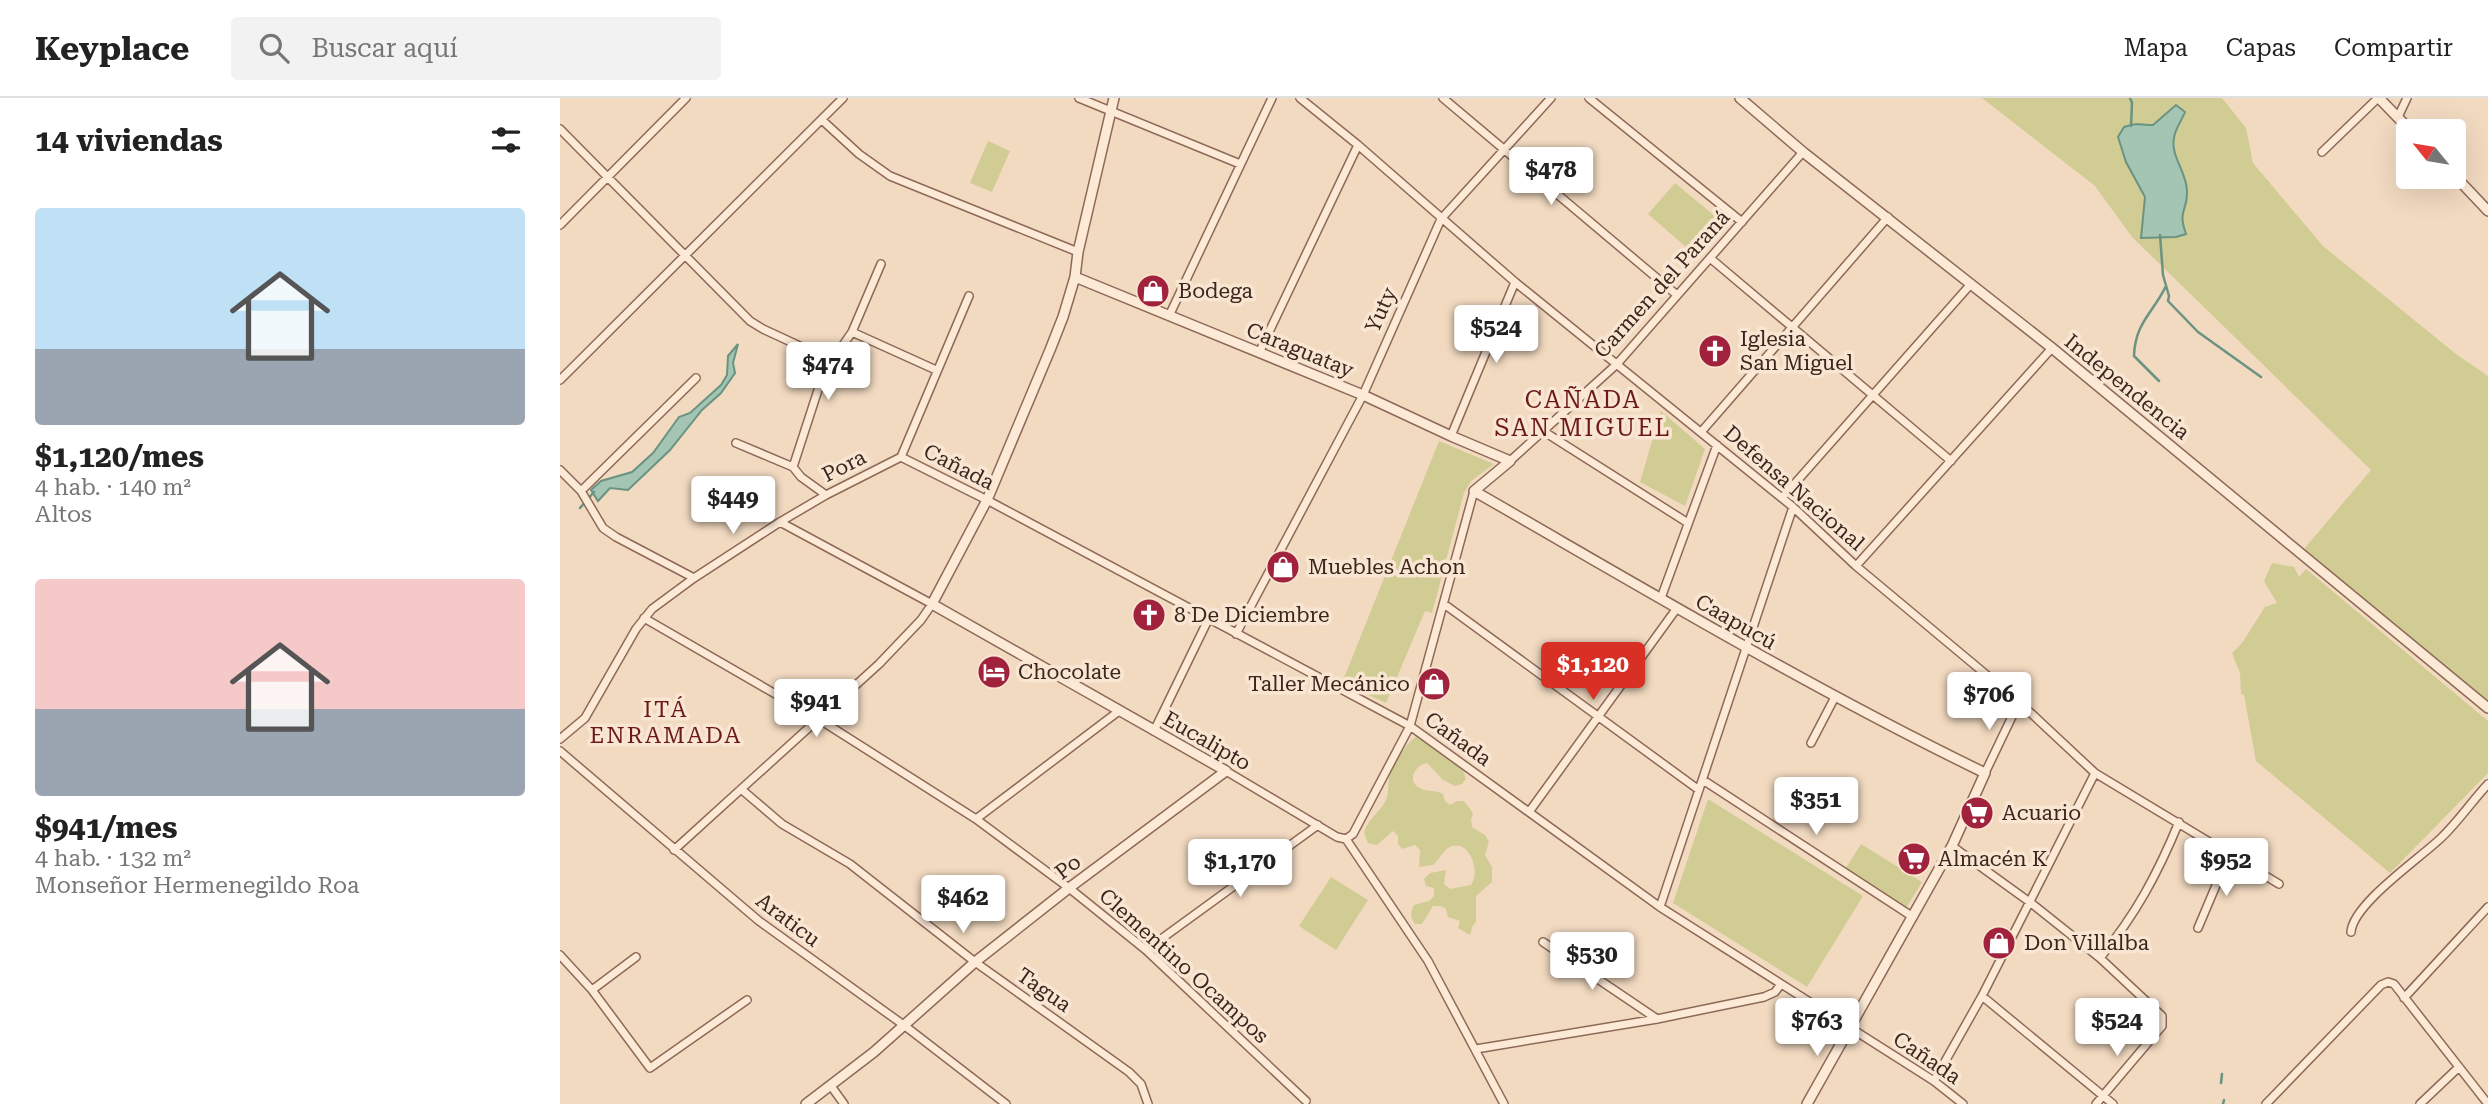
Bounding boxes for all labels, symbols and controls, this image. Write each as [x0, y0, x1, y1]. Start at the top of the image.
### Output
search box [231, 17, 721, 80]
text: Keyplace [35, 29, 189, 68]
icon: search [255, 29, 293, 67]
text: Buscar aquí [311, 33, 458, 63]
text: Mapa [2124, 34, 2188, 62]
text: Capas [2226, 34, 2296, 62]
text: Compartir [2334, 34, 2453, 62]
north arrow [2396, 119, 2466, 189]
map controls [2396, 119, 2466, 189]
icon: filters [487, 121, 525, 159]
text: 14 viviendas [35, 123, 223, 158]
pin: $478 [1510, 148, 1592, 207]
text: $478 [1525, 156, 1577, 183]
street label: Carmen del Paraná [1589, 205, 1735, 363]
icon: home [217, 253, 343, 379]
shop icon: Bodega [1134, 272, 1172, 310]
place label: Bodega [1178, 279, 1254, 303]
street label: Yuty [1361, 283, 1402, 336]
pin: $524 [1455, 306, 1537, 365]
text: $524 [1470, 314, 1522, 341]
street label: Caraguatay [1243, 318, 1358, 383]
place label: Iglesia San Miguel [1740, 327, 1853, 375]
street label: Independencia [2060, 329, 2195, 445]
church icon: Iglesia San Miguel [1696, 332, 1734, 370]
pin: $474 [787, 342, 869, 402]
text: $474 [802, 351, 854, 378]
district label: CAÑADA SAN MIGUEL [1495, 385, 1671, 442]
street label: Defensa Nacional [1719, 421, 1869, 556]
text: $1,120/mes [35, 439, 204, 474]
street label: Cañada [920, 439, 999, 495]
street label: Pora [818, 445, 870, 487]
text: 4 hab. · 140 m² [35, 474, 191, 501]
pin: $449 [692, 476, 774, 536]
text: $449 [707, 485, 759, 512]
text: Altos [35, 501, 92, 528]
shop icon: Muebles Achon [1264, 548, 1302, 586]
place label: Muebles Achon [1308, 555, 1466, 579]
street label: Caapucú [1691, 589, 1781, 655]
church icon: 8 De Diciembre [1130, 596, 1168, 634]
place label: 8 De Diciembre [1174, 603, 1329, 627]
icon: home [217, 624, 343, 750]
pin: $1,120 [1536, 642, 1650, 702]
text: $1,120 [1557, 651, 1629, 678]
hotel icon: Chocolate [975, 653, 1013, 691]
place label: Chocolate [1018, 660, 1121, 684]
shop icon: Taller Mecánico [1415, 665, 1453, 703]
place label: Taller Mecánico [1248, 672, 1410, 696]
pin: $706 [1948, 672, 2030, 732]
pin: $941 [775, 680, 857, 739]
text: $706 [1963, 681, 2015, 708]
text: $941 [790, 688, 842, 715]
district label: ITÁ ENRAMADA [590, 696, 742, 749]
street label: Eucalipto [1159, 706, 1255, 776]
street label: Cañada [1420, 707, 1496, 771]
pin: $351 [1775, 778, 1857, 837]
text: $351 [1790, 786, 1842, 813]
supermarket icon: Acuario [1958, 794, 1996, 832]
place label: Acuario [2002, 801, 2081, 825]
text: $941/mes [35, 810, 177, 845]
pin: $952 [2185, 838, 2267, 898]
pin: $1,170 [1183, 840, 1297, 899]
supermarket icon: Almacén K [1895, 840, 1933, 878]
text: 4 hab. · 132 m² [35, 845, 191, 872]
place label: Almacén K [1938, 847, 2047, 871]
text: $952 [2200, 847, 2252, 874]
text: $1,170 [1204, 848, 1276, 875]
street label: Po [1050, 850, 1086, 884]
text: Monseñor Hermenegildo Roa [35, 872, 359, 899]
pin: $462 [922, 876, 1004, 935]
text: $462 [937, 884, 989, 911]
street label: Clementino Ocampos [1095, 884, 1274, 1048]
street label: Araticu [751, 888, 825, 952]
shop icon: Don Villalba [1980, 924, 2018, 962]
place label: Don Villalba [2024, 931, 2150, 955]
pin: $530 [1551, 932, 1633, 992]
text: $530 [1566, 941, 1618, 968]
street label: Tagua [1012, 963, 1076, 1018]
pin: $763 [1776, 998, 1858, 1058]
pin: $524 [2076, 998, 2158, 1058]
text: $763 [1791, 1007, 1843, 1034]
text: $524 [2091, 1007, 2143, 1034]
street label: Cañada [1889, 1027, 1966, 1090]

